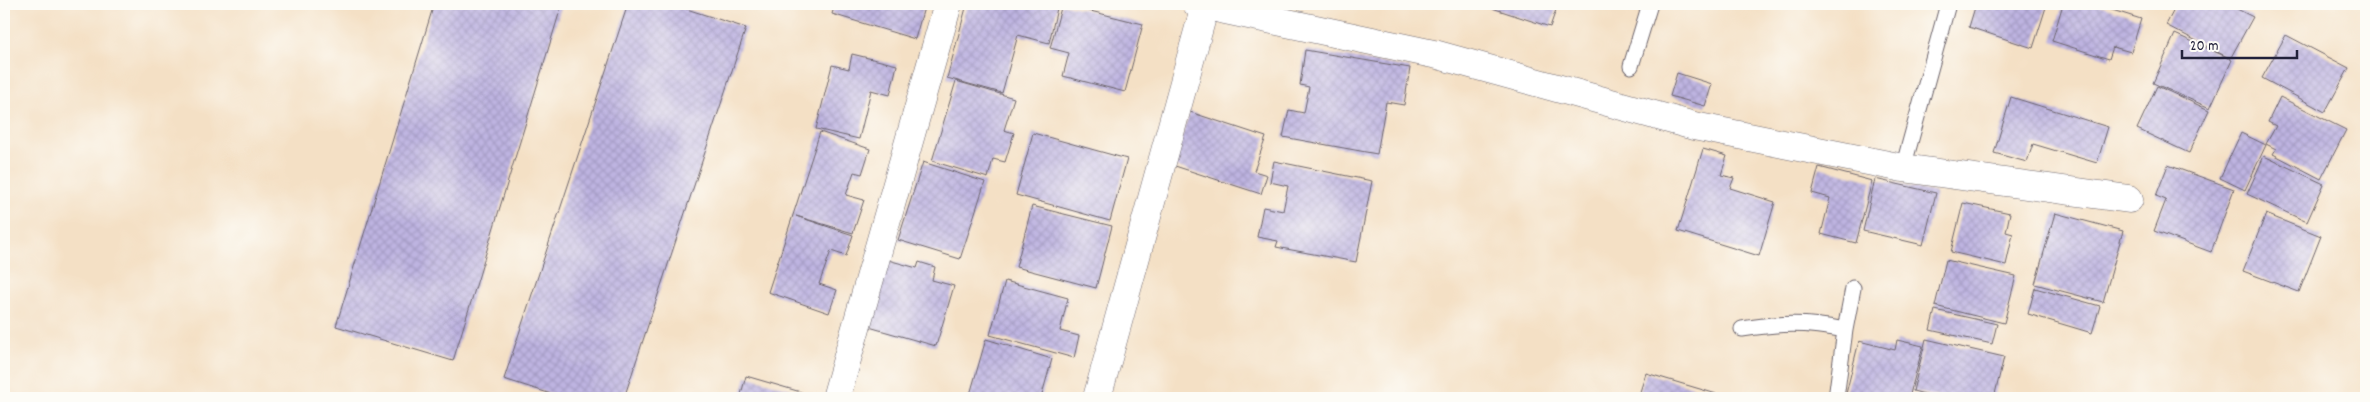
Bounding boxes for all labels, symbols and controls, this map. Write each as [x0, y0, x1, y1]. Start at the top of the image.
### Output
scale bar [2182, 28, 2298, 60]
text: 20 m [2190, 36, 2218, 58]

